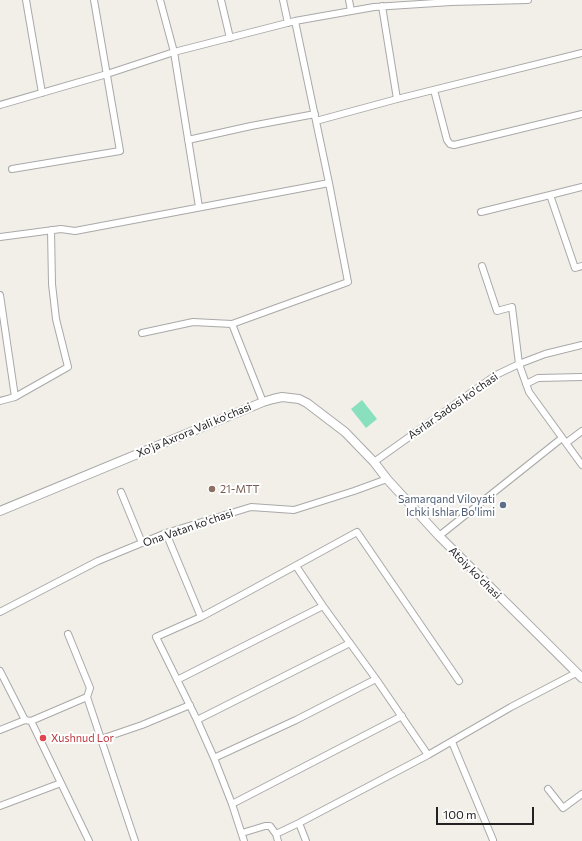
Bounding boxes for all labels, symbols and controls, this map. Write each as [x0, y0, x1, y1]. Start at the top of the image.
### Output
street label: Asrlar Sadosi ko'chasi [405, 370, 501, 442]
street label: Xo'ja Axrora Vali ko'chasi [135, 400, 253, 460]
place label: 21-MTT [220, 482, 260, 496]
marker: 21-MTT [207, 484, 217, 494]
place label: Samarqand Viloyati Ichki Ishlar Bo'limi [398, 492, 495, 518]
marker: Samarqand Viloyati Ichki Ishlar Bo'limi [498, 500, 508, 510]
street label: Ona Vatan ko'chasi [141, 506, 235, 550]
street label: Atoiy ko'chasi [446, 544, 504, 602]
place label: Xushnud Lor [51, 731, 114, 745]
marker: Xushnud Lor [38, 733, 48, 743]
scale bar [438, 799, 536, 825]
text: 100 m [443, 807, 477, 821]

